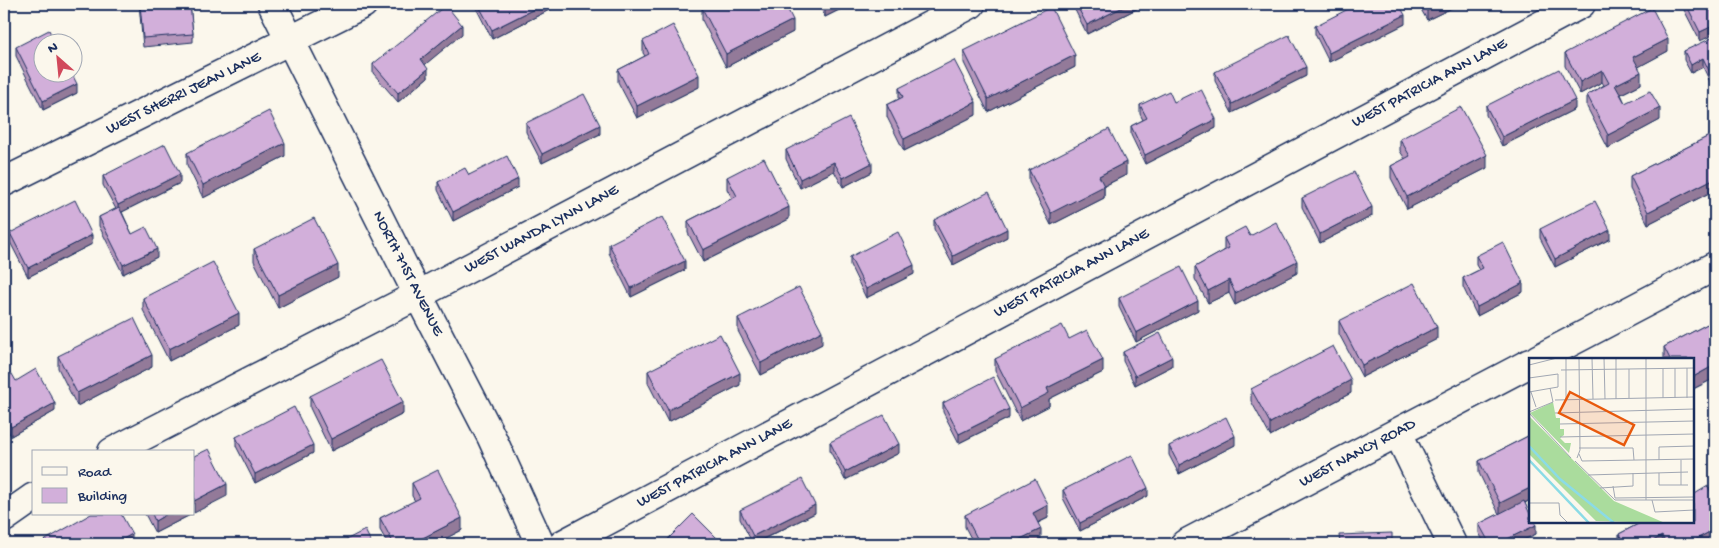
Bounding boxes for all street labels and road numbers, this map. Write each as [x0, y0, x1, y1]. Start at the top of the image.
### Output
street label: WEST PATRICIA ANN LANE [1349, 34, 1512, 133]
street label: WEST SHERRI JEAN LANE [104, 48, 265, 140]
street label: WEST WANDA LYNN LANE [462, 181, 623, 279]
street label: NORTH 71ST AVENUE [367, 208, 447, 341]
street label: WEST PATRICIA ANN LANE [991, 224, 1154, 323]
street label: WEST PATRICIA ANN LANE [634, 414, 797, 513]
street label: WEST NANCY ROAD [1297, 415, 1420, 493]

